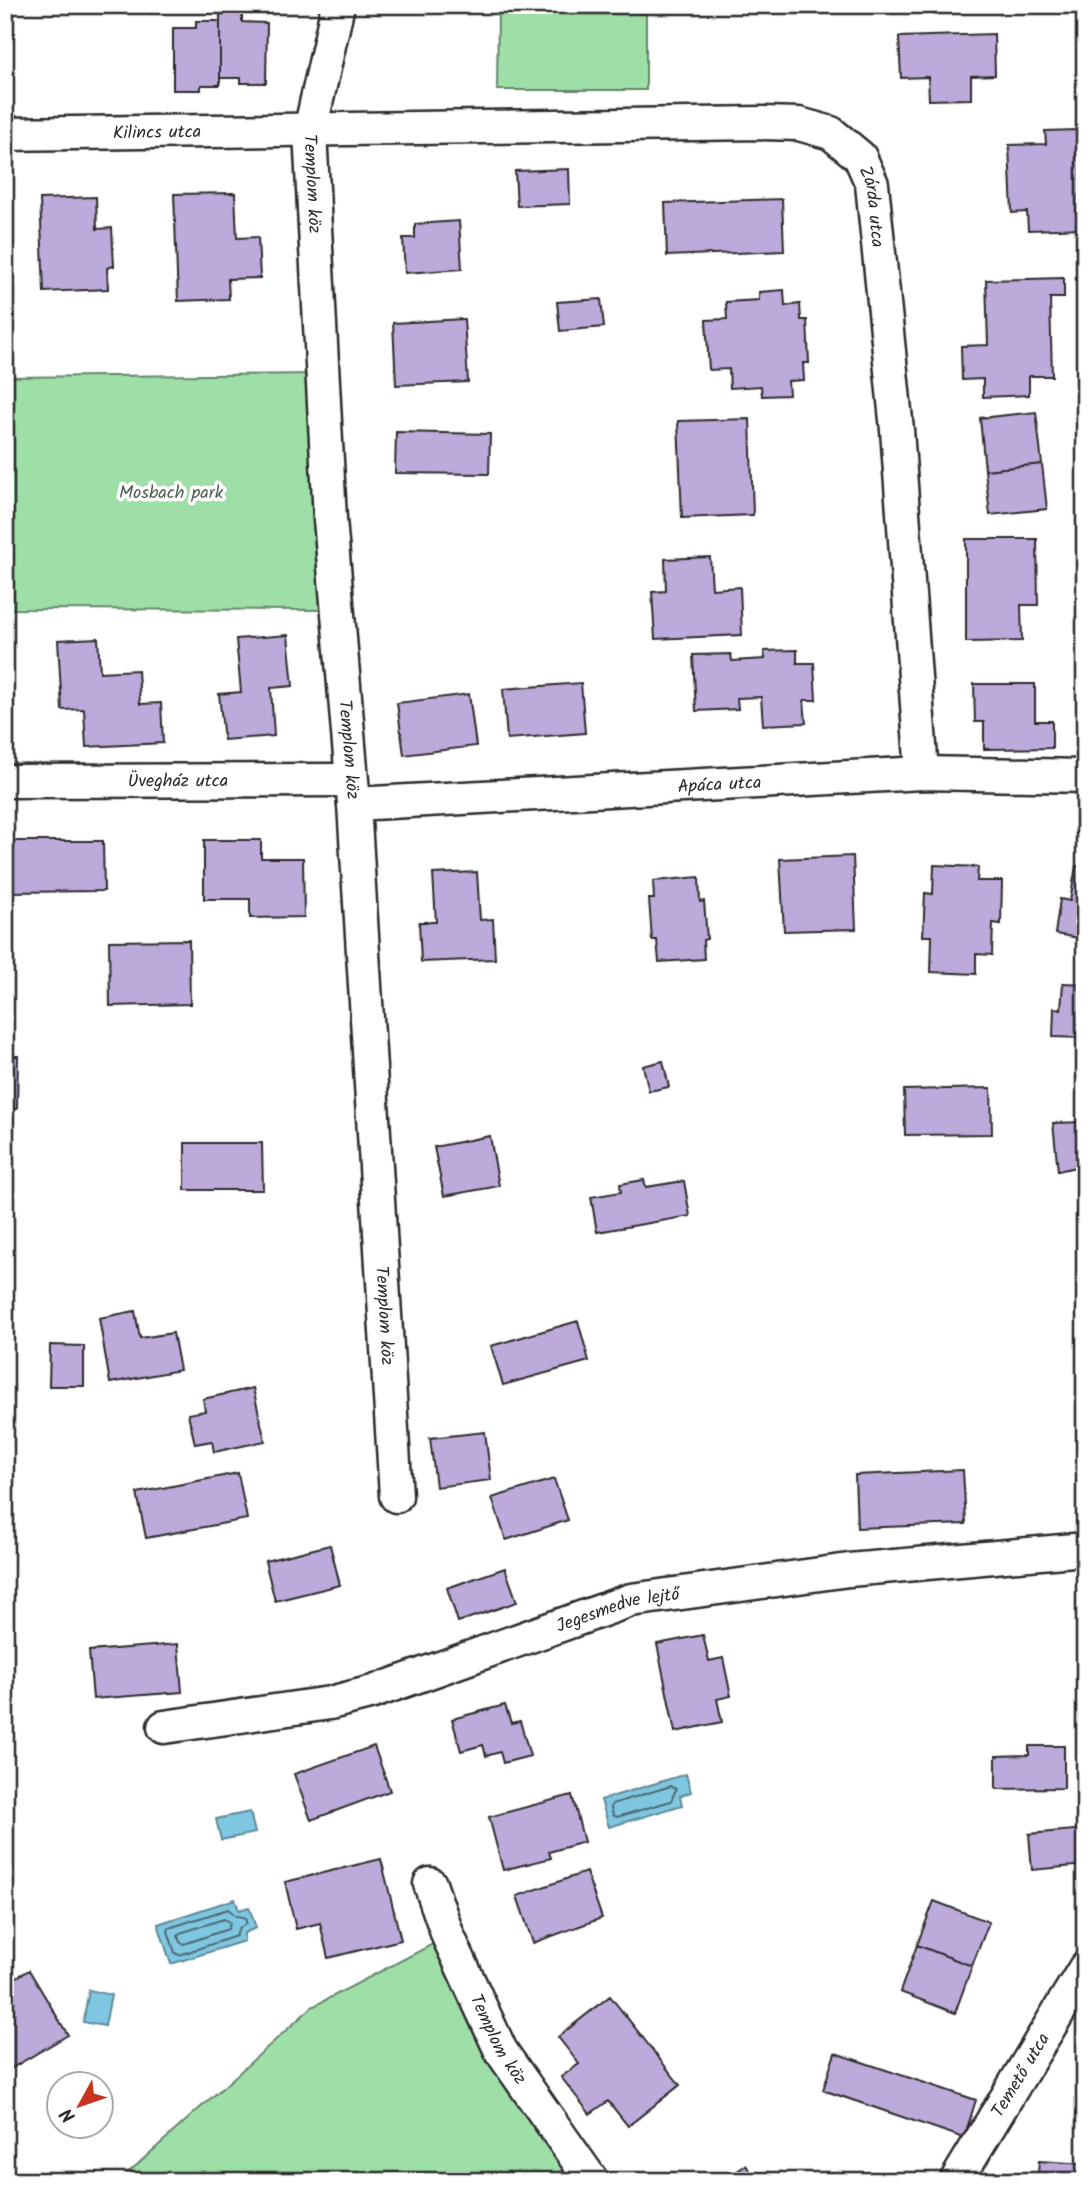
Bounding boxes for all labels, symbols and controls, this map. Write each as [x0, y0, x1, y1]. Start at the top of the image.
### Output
street label: Kilincs utca [113, 118, 201, 148]
street label: Templom köz [294, 134, 328, 234]
street label: Zárda utca [850, 162, 891, 249]
park label: Mosbach park [119, 479, 224, 508]
street label: Templom köz [329, 699, 367, 801]
street label: Üvegház utca [128, 767, 228, 797]
street label: Apáca utca [677, 769, 762, 802]
street label: Templom köz [366, 1265, 401, 1366]
street label: Jegesmedve lejtő [552, 1580, 683, 1642]
street label: Templom köz [461, 1990, 533, 2091]
street label: Temető utca [985, 2028, 1058, 2124]
north arrow [46, 2070, 116, 2140]
text: N [53, 2100, 84, 2129]

